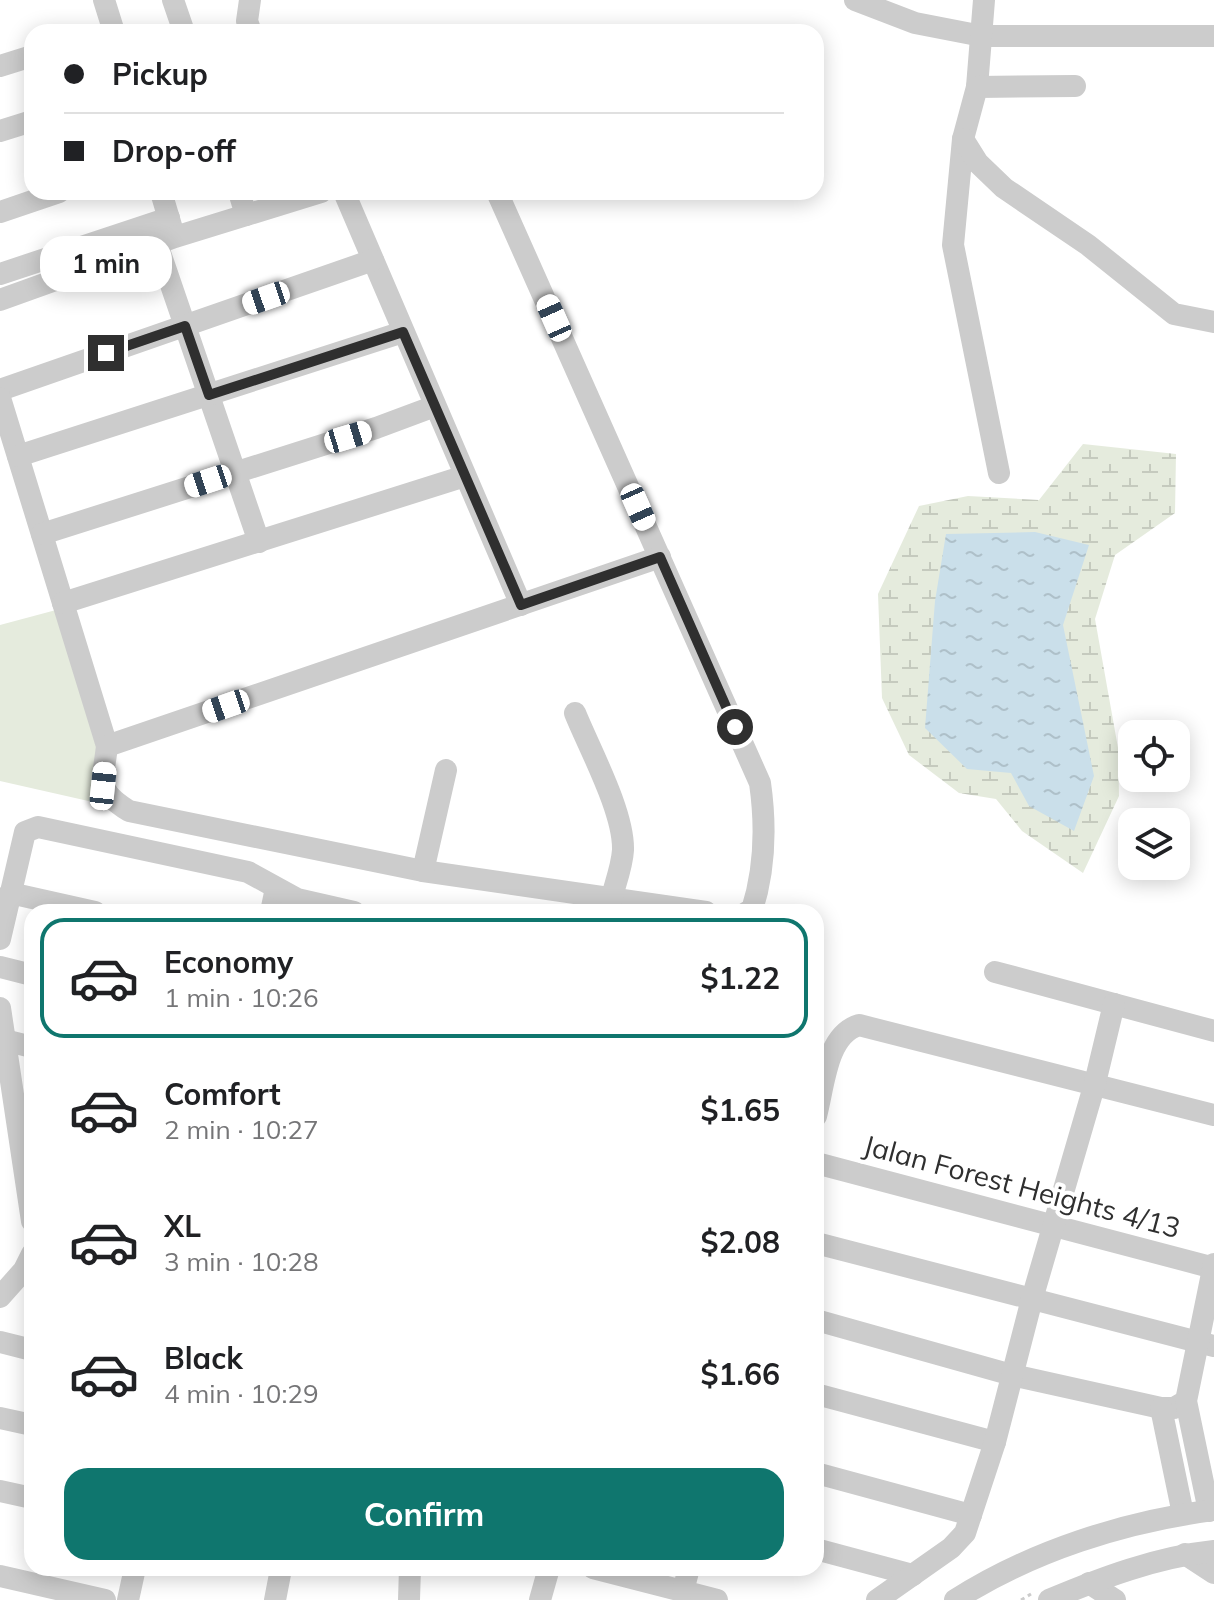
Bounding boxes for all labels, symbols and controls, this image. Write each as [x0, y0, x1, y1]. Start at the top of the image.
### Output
text: Pickup [112, 55, 208, 93]
text: Drop-off [112, 132, 236, 170]
callout: 1 min [40, 237, 172, 293]
text: 1 min [72, 247, 140, 280]
car [239, 279, 293, 317]
car [533, 291, 575, 345]
route end [88, 335, 124, 371]
car [322, 419, 374, 455]
car [181, 462, 235, 500]
car [617, 480, 659, 534]
car [199, 687, 253, 725]
route start [717, 709, 753, 745]
map controls [1118, 720, 1190, 880]
button: locate [1118, 720, 1190, 792]
car [89, 761, 117, 811]
button: layers [1118, 808, 1190, 880]
icon: car [68, 942, 140, 1014]
text: Economy [164, 943, 293, 981]
text: $1.22 [701, 959, 780, 997]
text: 1 min · 10:26 [164, 981, 319, 1014]
icon: car [68, 1074, 140, 1146]
text: Comfort [164, 1075, 281, 1113]
text: $1.65 [701, 1091, 780, 1129]
text: 2 min · 10:27 [164, 1113, 319, 1146]
street label: Jalan Forest Heights 4/13 [860, 1127, 1184, 1245]
icon: car [68, 1206, 140, 1278]
text: XL [164, 1207, 201, 1245]
text: $2.08 [701, 1223, 780, 1261]
text: 3 min · 10:28 [164, 1245, 319, 1278]
icon: car [68, 1338, 140, 1410]
text: Black [164, 1339, 243, 1377]
text: $1.66 [701, 1355, 780, 1393]
text: 4 min · 10:29 [164, 1377, 319, 1410]
button: Confirm [64, 1468, 784, 1560]

